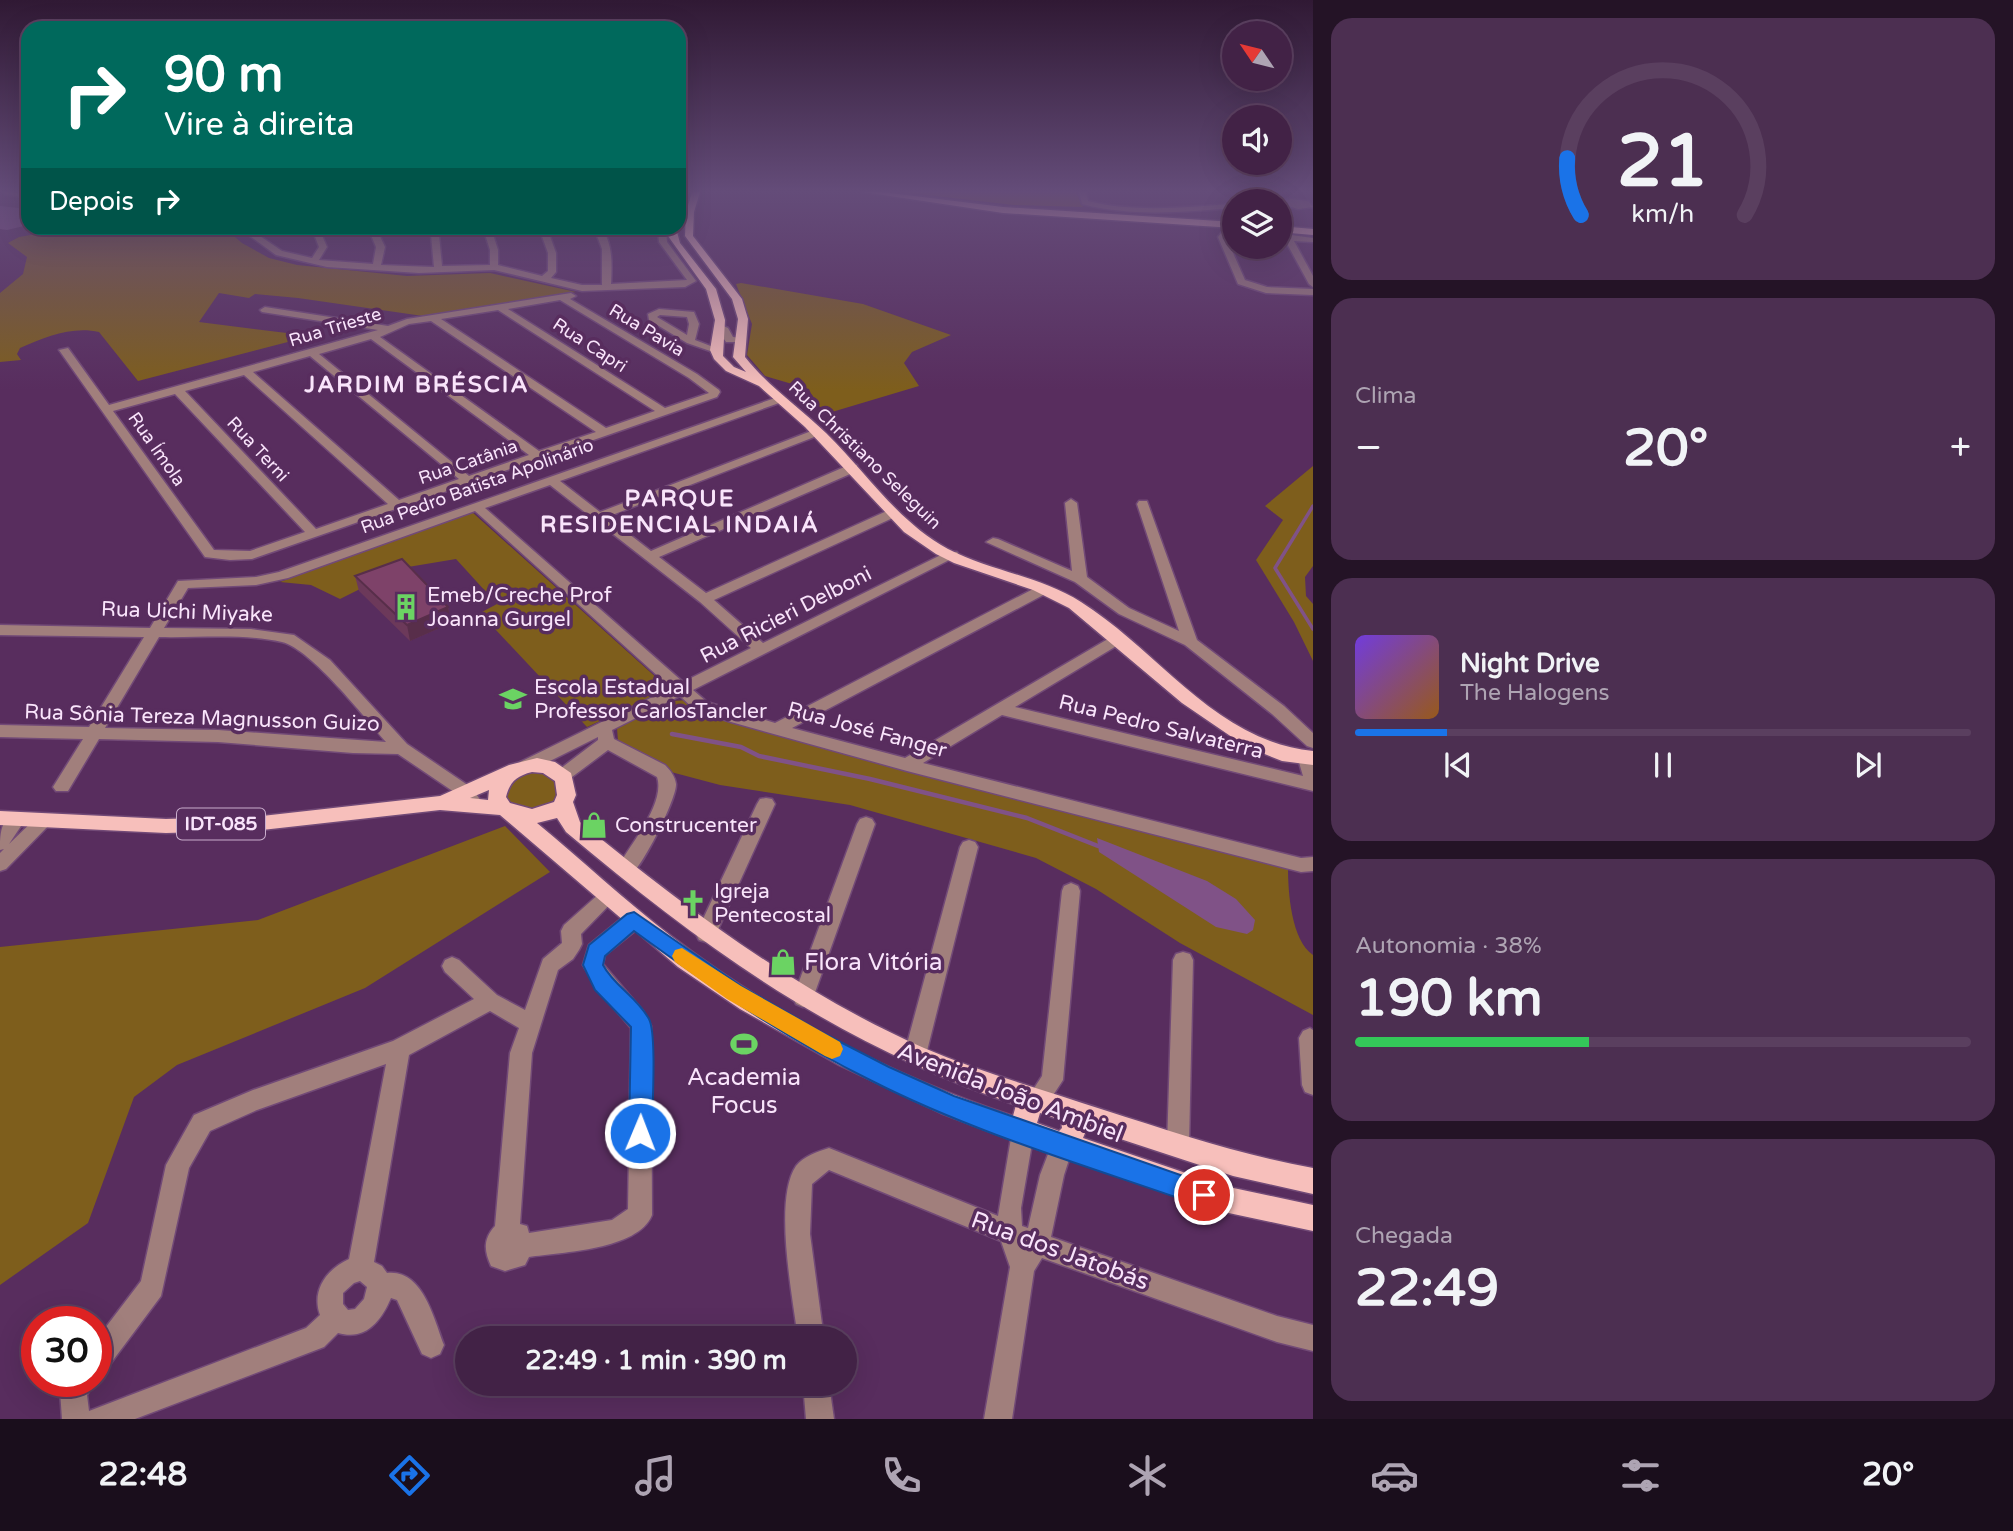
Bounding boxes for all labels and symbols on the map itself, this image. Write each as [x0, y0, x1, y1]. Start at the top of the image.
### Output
north arrow [1222, 21, 1292, 91]
street label: Rua Pavia [605, 299, 689, 361]
street label: Rua Trieste [286, 303, 384, 351]
street label: Rua Capri [549, 313, 631, 377]
district label: JARDIM BRÉSCIA [303, 371, 530, 399]
street label: Rua Christiano Seleguin [784, 376, 946, 534]
street label: Rua Ímola [123, 408, 191, 490]
street label: Rua Terni [222, 412, 294, 486]
street label: Rua Pedro Batista Apolinário [358, 434, 596, 538]
street label: Rua Catânia [415, 435, 521, 489]
district label: PARQUE RESIDENCIAL INDAIÁ [540, 485, 820, 539]
street label: Rua Ricieri Delboni [696, 561, 876, 669]
place label: Emeb/Creche Prof Joanna Gurgel [427, 583, 612, 632]
building icon: Emeb/Creche Prof Joanna Gurgel [391, 592, 421, 622]
street label: Rua Uichi Miyake [101, 597, 273, 627]
place label: Escola Estadual Professor CarlosTancler [534, 675, 767, 724]
school or university icon: Escola Estadual Professor CarlosTancler [498, 684, 528, 714]
street label: Rua Pedro Salvaterra [1056, 689, 1266, 765]
street label: Rua José Fanger [785, 697, 949, 763]
street label: Rua Sônia Tereza Magnusson Guizo [24, 699, 380, 737]
road number: IDT-085 [177, 808, 265, 839]
shop icon: Construcenter [579, 810, 609, 840]
place label: Construcenter [615, 813, 757, 838]
place label: Igreja Pentecostal [714, 879, 831, 928]
church icon: Igreja Pentecostal [678, 888, 708, 918]
shop icon: Flora Vitória [768, 947, 798, 977]
place label: Flora Vitória [804, 948, 943, 977]
sports icon: Academia Focus [729, 1029, 759, 1059]
street label: Avenida João Ambiel [893, 1037, 1127, 1149]
place label: Academia Focus [687, 1063, 801, 1120]
position arrow [603, 1096, 677, 1170]
pin [1174, 1165, 1234, 1225]
street label: Rua dos Jatobás [967, 1205, 1153, 1297]
speed limit sign: 30 [21, 1306, 112, 1397]

